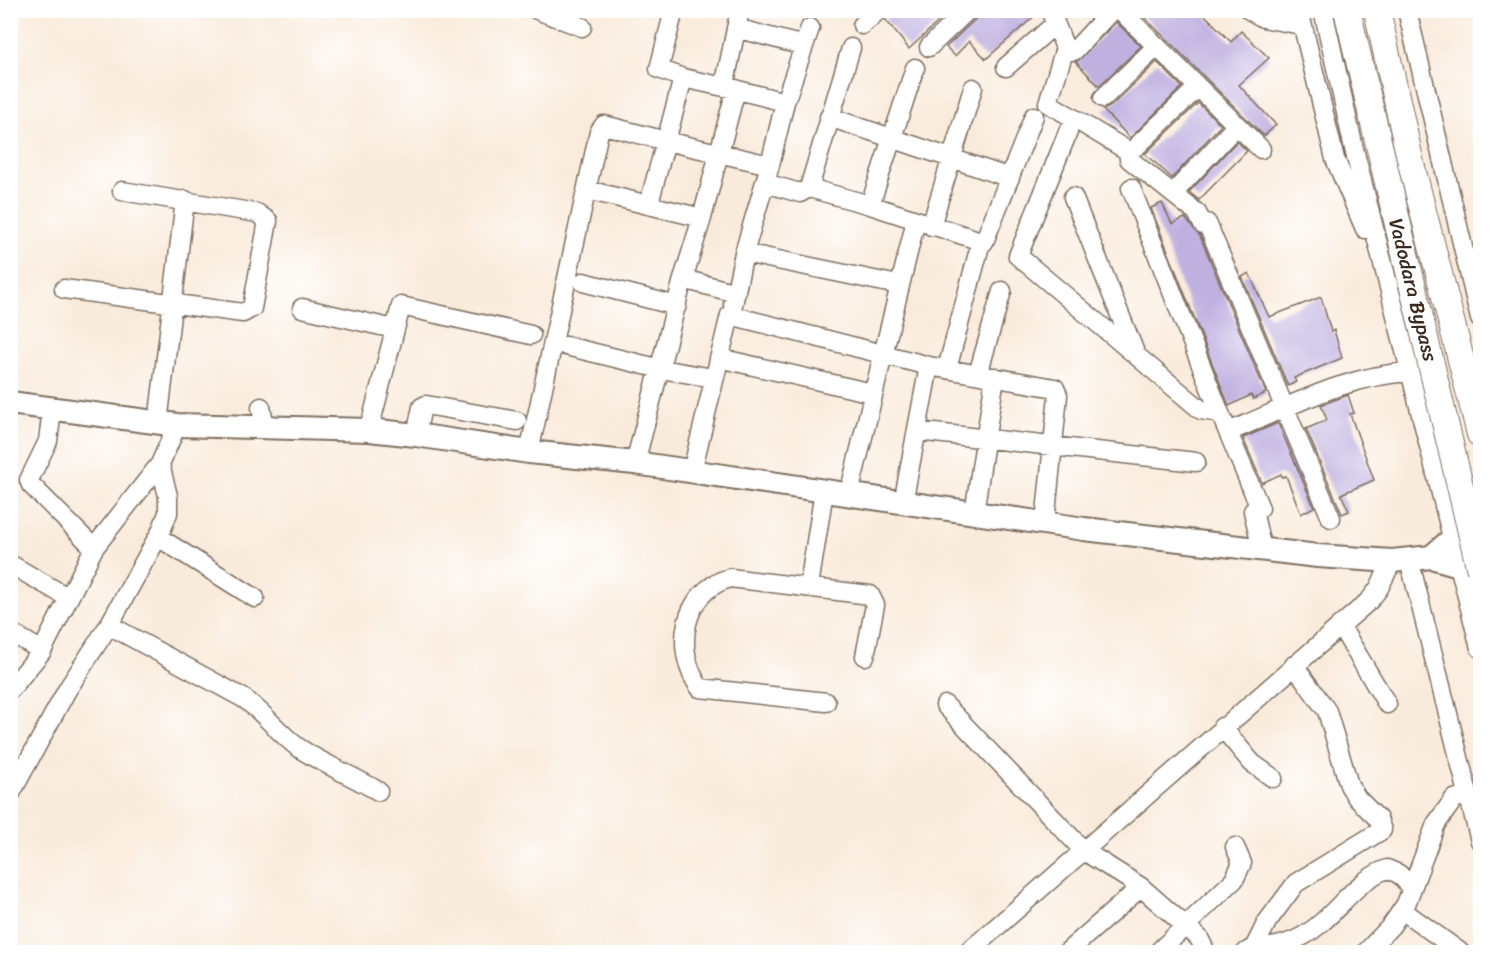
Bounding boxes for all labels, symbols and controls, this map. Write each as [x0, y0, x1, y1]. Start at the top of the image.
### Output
street label: Vadodara Bypass [1378, 215, 1448, 366]

